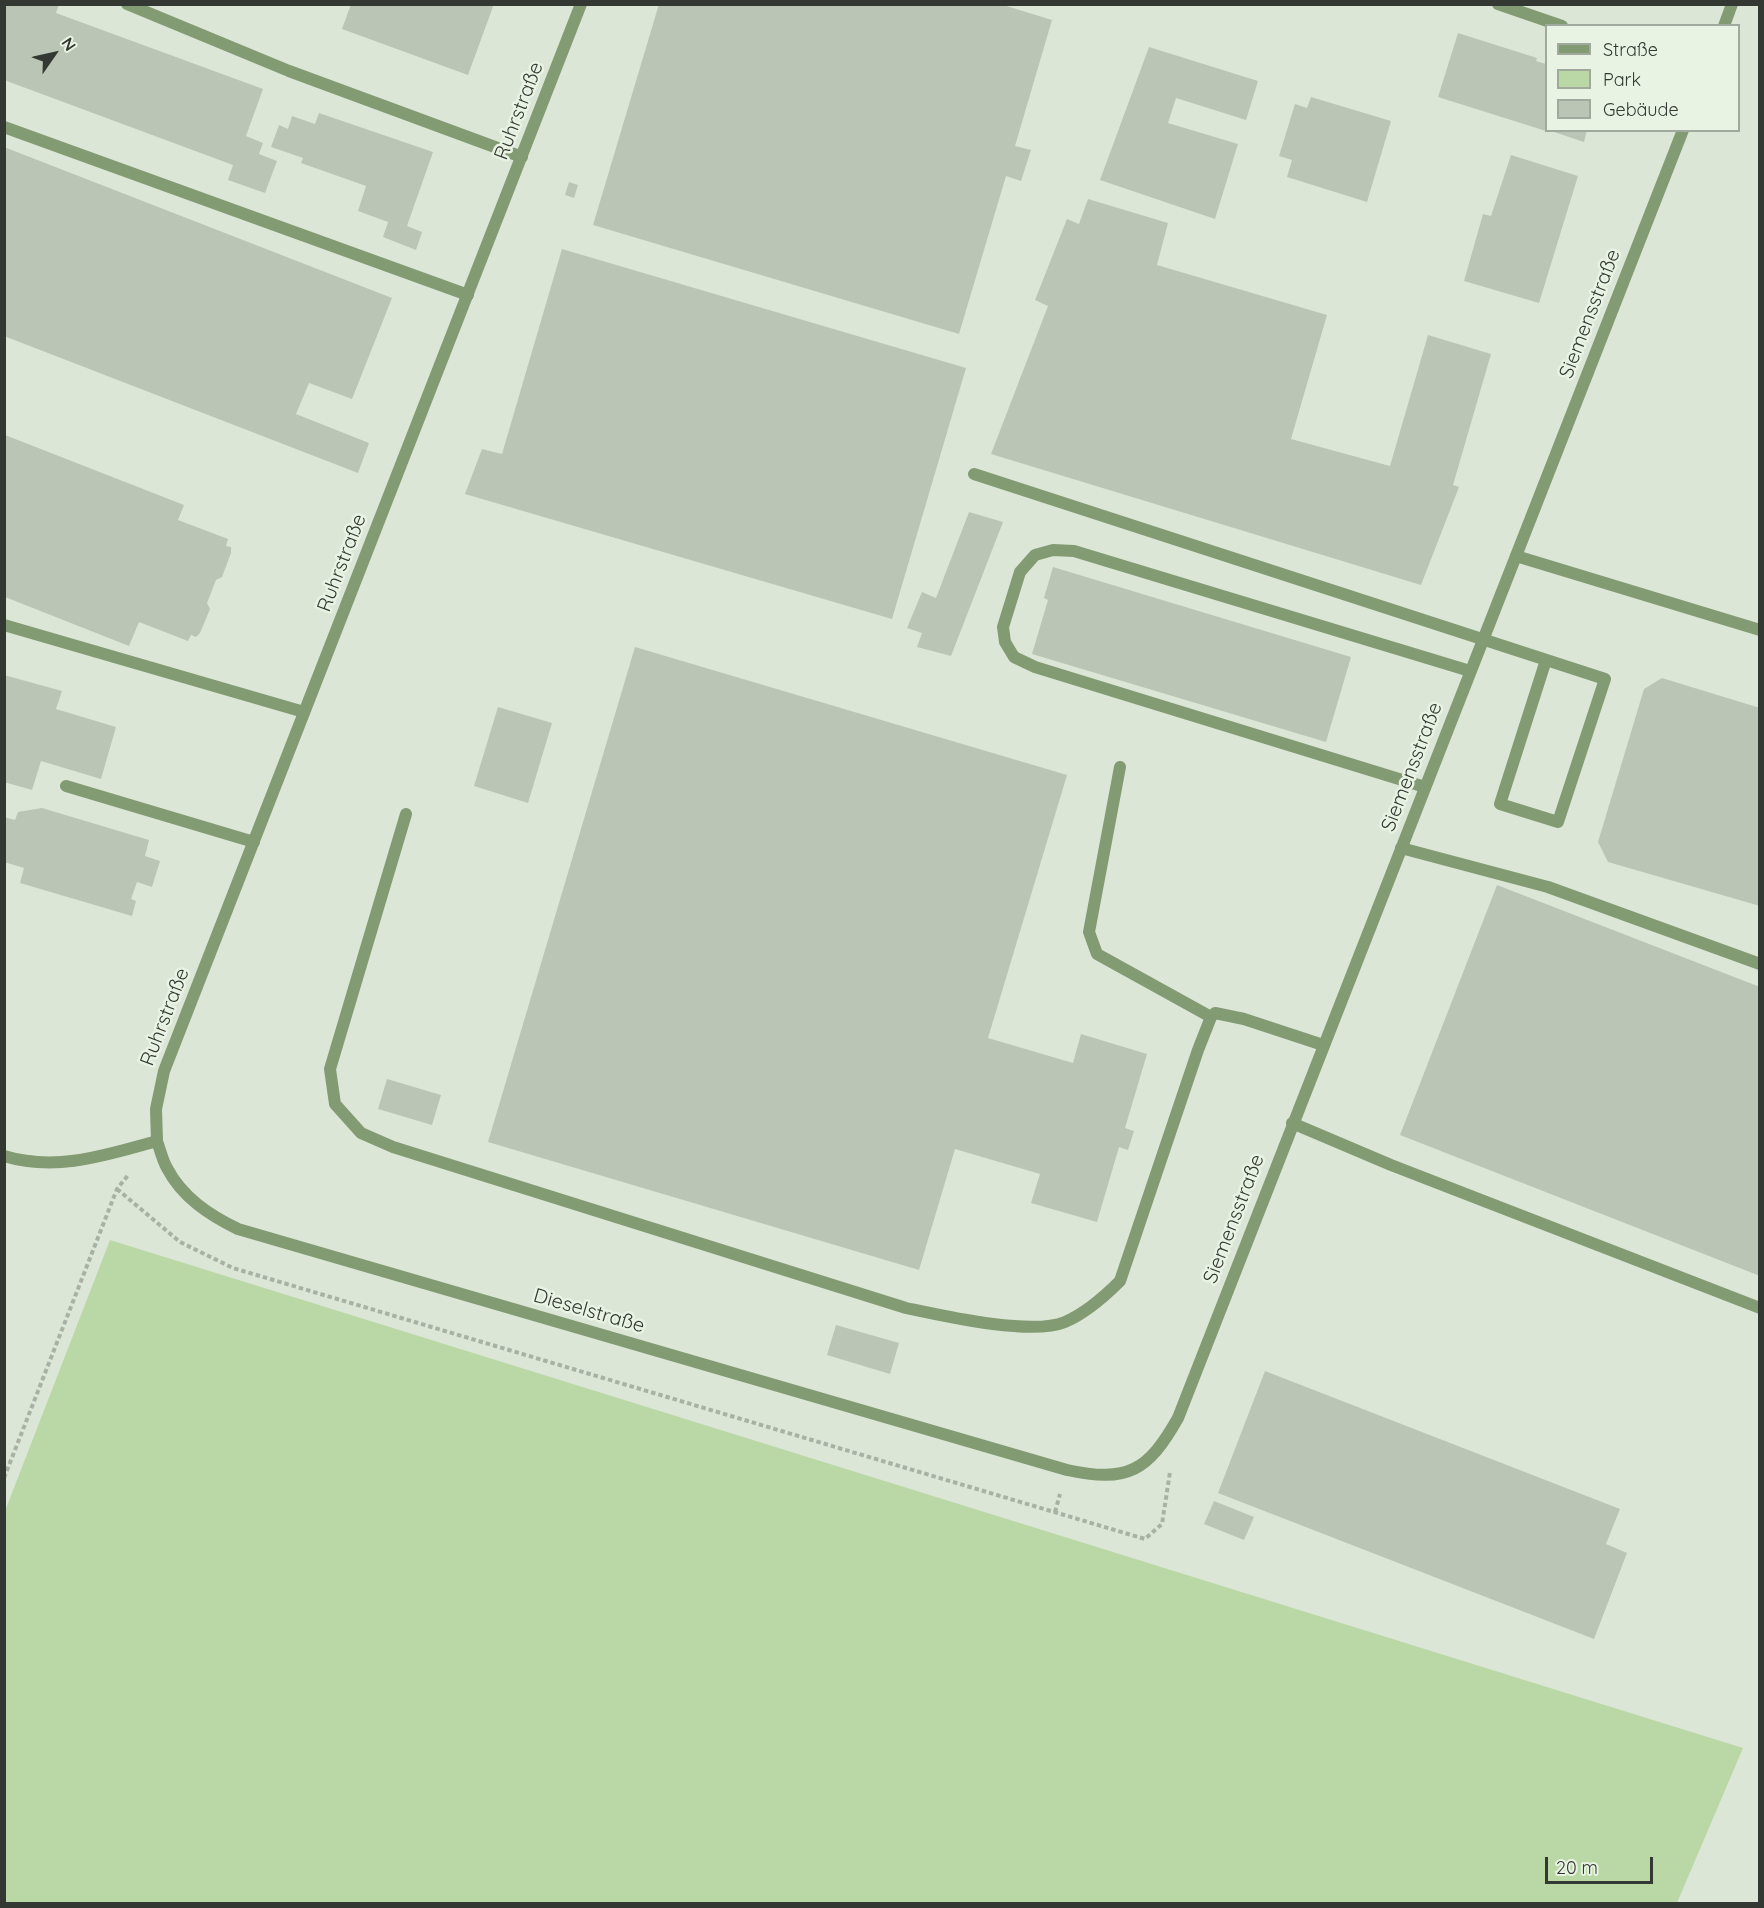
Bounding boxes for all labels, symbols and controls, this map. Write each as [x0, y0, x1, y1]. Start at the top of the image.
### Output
north arrow [24, 24, 84, 84]
legend [1545, 24, 1740, 132]
text: N [57, 33, 80, 54]
text: Straße [1603, 38, 1658, 61]
street label: Ruhrstraße [489, 59, 549, 163]
text: Park [1603, 68, 1641, 91]
text: Gebäude [1603, 98, 1679, 121]
street label: Siemensstraße [1554, 246, 1626, 382]
street label: Ruhrstraße [312, 511, 372, 615]
street label: Siemensstraße [1376, 699, 1448, 835]
street label: Ruhrstraße [135, 965, 195, 1069]
street label: Siemensstraße [1198, 1151, 1270, 1287]
street label: Dieselstraße [531, 1284, 647, 1338]
scale bar [1548, 1845, 1656, 1883]
text: 20 m [1556, 1856, 1598, 1879]

